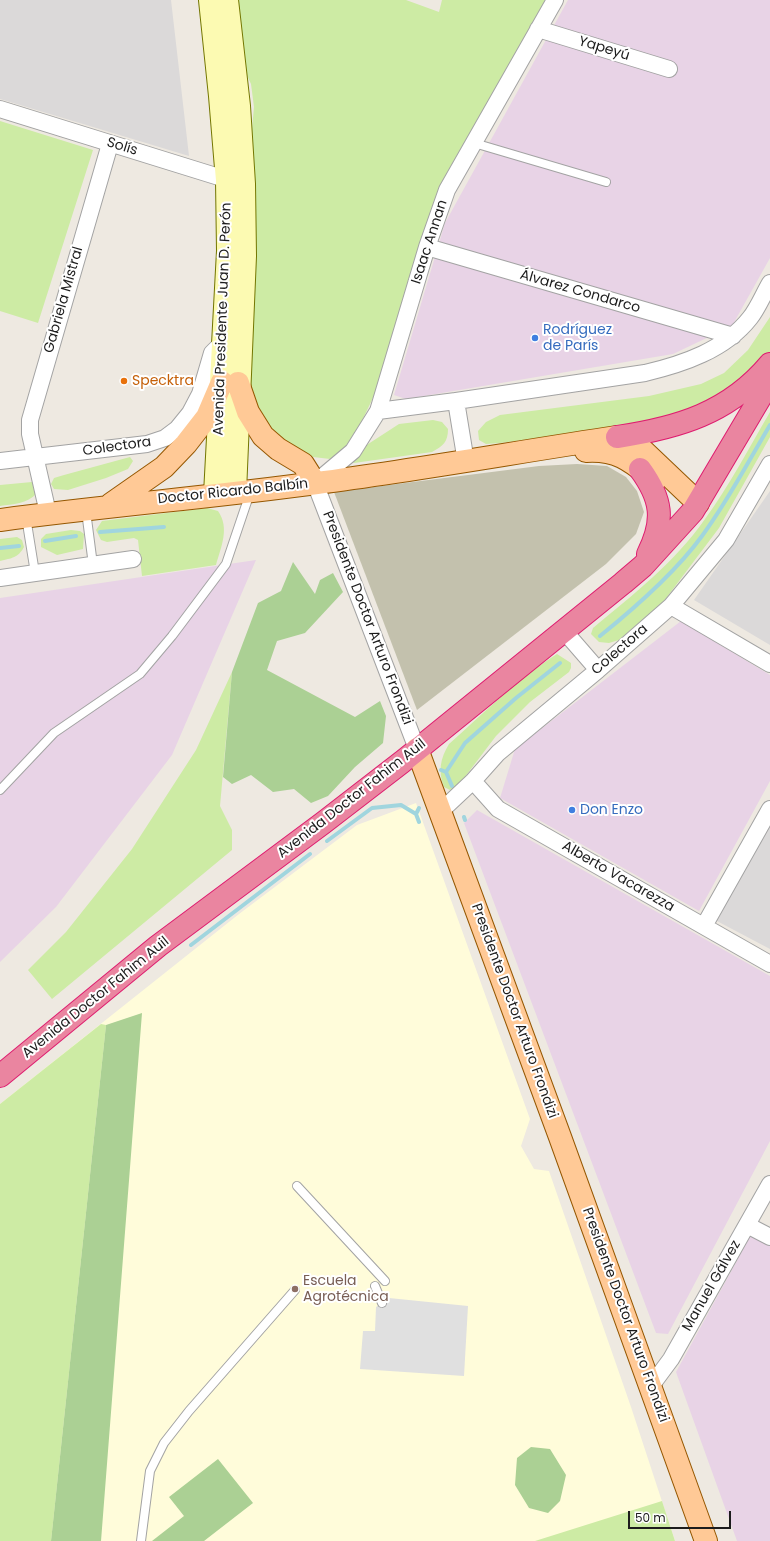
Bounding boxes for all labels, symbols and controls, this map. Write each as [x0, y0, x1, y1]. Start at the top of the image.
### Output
street label: Yapeyú [576, 33, 632, 65]
street label: Solís [105, 134, 139, 160]
street label: Isaac Annan [408, 198, 452, 286]
street label: Avenida Presidente Juan D. Perón [211, 202, 235, 436]
street label: Gabriela Mistral [41, 245, 87, 355]
street label: Álvarez Condarco [518, 267, 642, 317]
place label: Rodríguez de París [543, 322, 612, 354]
marker: Rodríguez de París [530, 333, 540, 343]
place label: Specktra [132, 373, 194, 389]
marker: Specktra [119, 376, 129, 386]
street label: Colectora [82, 434, 152, 460]
street label: Doctor Ricardo Balbín [157, 476, 309, 508]
street label: Presidente Doctor Arturo Frondizi [318, 509, 416, 727]
street label: Colectora [588, 621, 652, 679]
street label: Avenida Doctor Fahim Auil [274, 736, 430, 862]
place label: Don Enzo [580, 802, 643, 818]
marker: Don Enzo [567, 805, 577, 815]
street label: Alberto Vacarezza [559, 838, 677, 916]
street label: Presidente Doctor Arturo Frondizi [467, 901, 561, 1121]
street label: Avenida Doctor Fahim Auil [19, 934, 173, 1062]
street label: Presidente Doctor Arturo Frondizi [578, 1205, 672, 1425]
street label: Manuel Gálvez [679, 1238, 745, 1334]
place label: Escuela Agrotécnica [303, 1273, 389, 1306]
marker: Escuela Agrotécnica [290, 1284, 300, 1294]
scale bar [630, 1503, 733, 1529]
text: 50 m [635, 1509, 666, 1526]

